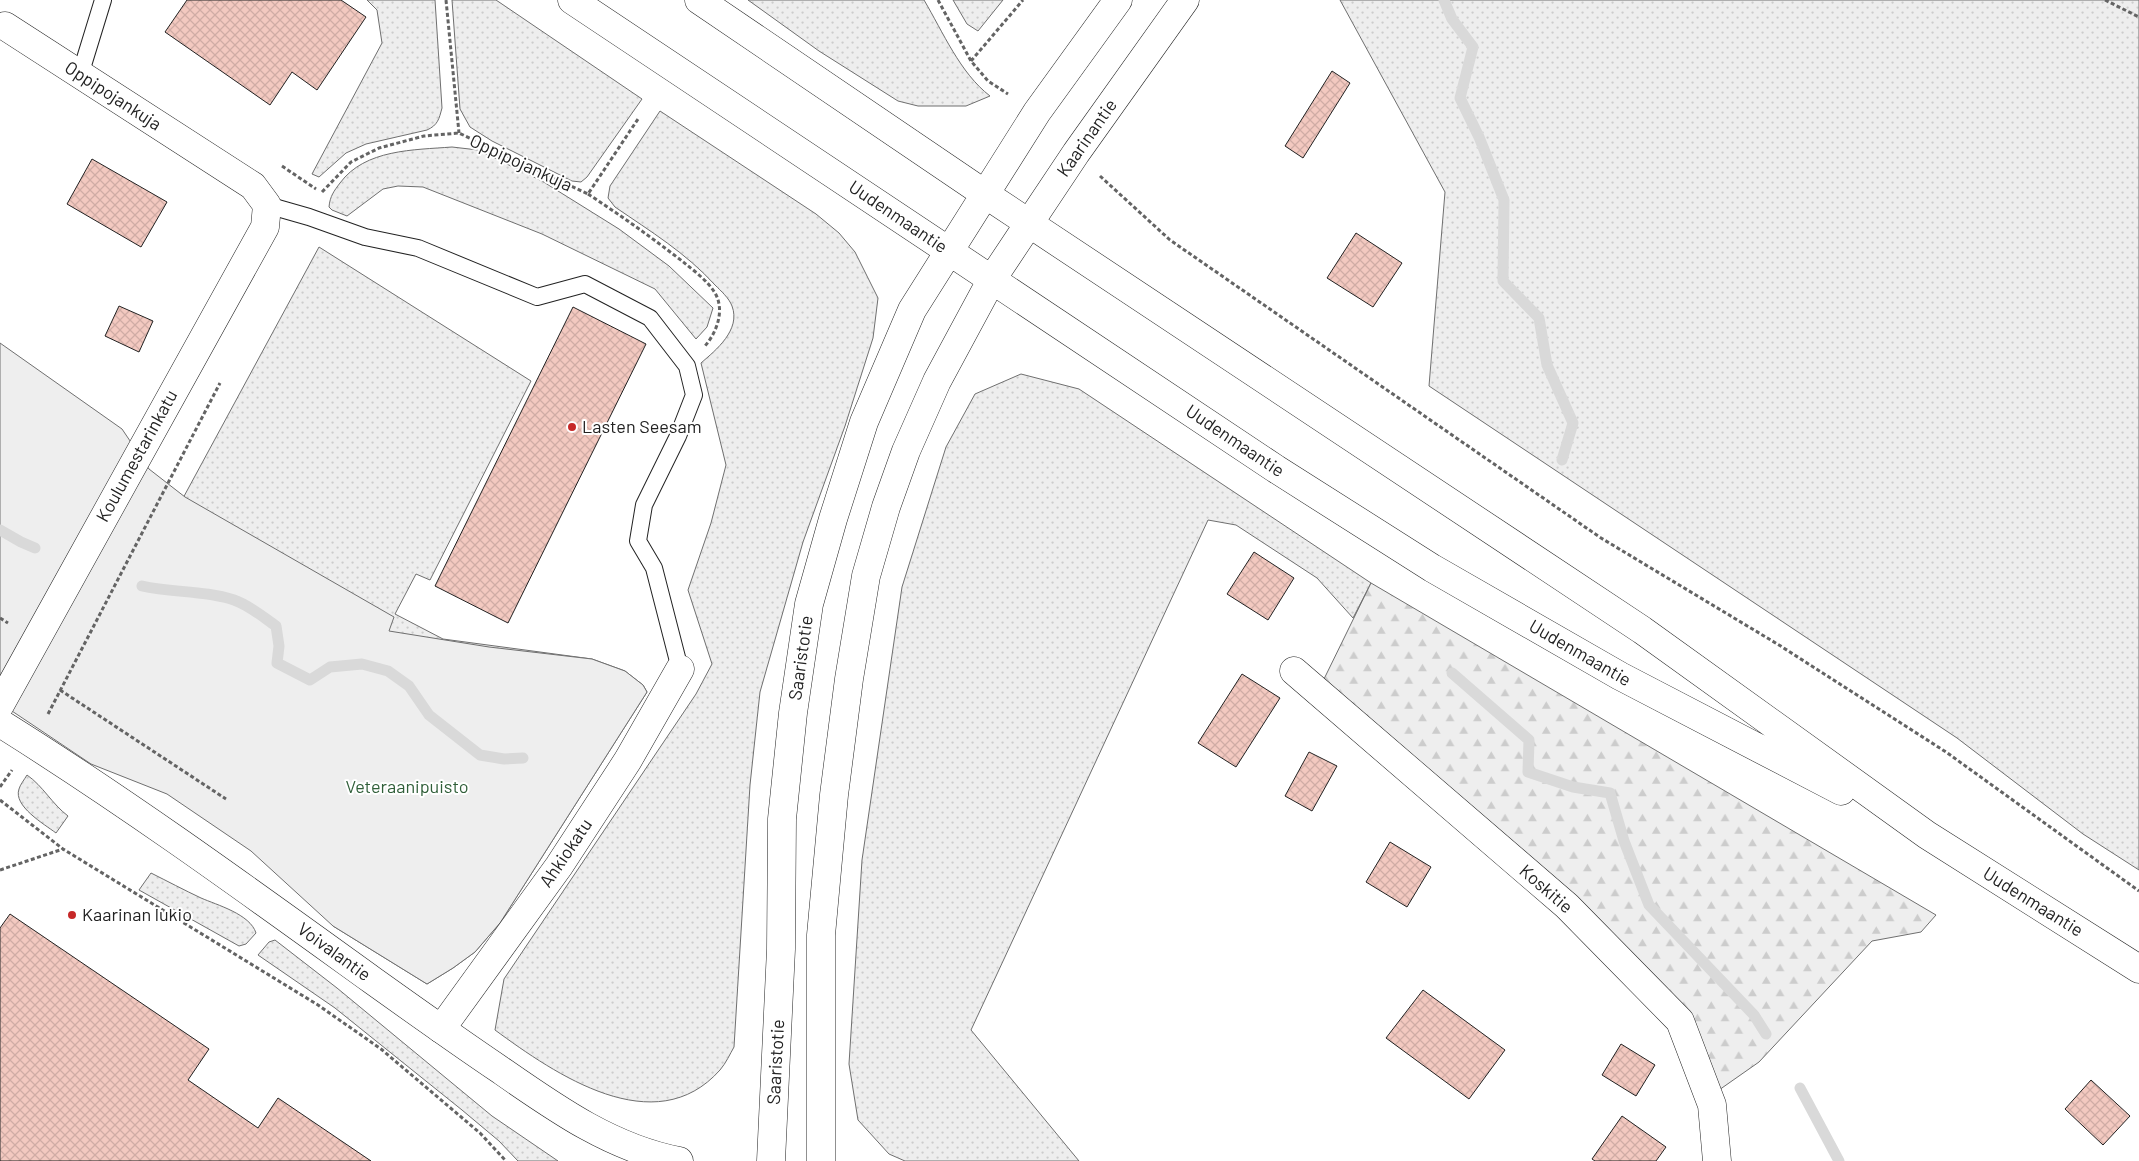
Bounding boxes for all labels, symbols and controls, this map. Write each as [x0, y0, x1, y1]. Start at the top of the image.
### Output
street label: Oppipojankuja [61, 56, 166, 135]
street label: Kaarinantie [1051, 94, 1121, 181]
street label: Oppipojankuja [467, 129, 576, 195]
street label: Uudenmaantie [845, 175, 952, 257]
street label: Koulumestarinkatu [91, 386, 182, 525]
street label: Uudenmaantie [1182, 399, 1289, 481]
place label: Lasten Seesam [582, 415, 702, 437]
marker: Lasten Seesam [566, 421, 578, 433]
street label: Saaristotie [783, 614, 817, 702]
street label: Uudenmaantie [1526, 614, 1635, 690]
park label: Veteraanipuisto [345, 775, 469, 797]
street label: Ahkiokatu [534, 814, 596, 891]
street label: Koskitie [1515, 859, 1578, 917]
street label: Uudenmaantie [1979, 862, 2088, 941]
place label: Kaarinan lukio [82, 903, 192, 925]
marker: Kaarinan lukio [66, 909, 78, 921]
street label: Voivalantie [294, 917, 376, 985]
street label: Saaristotie [762, 1019, 788, 1105]

